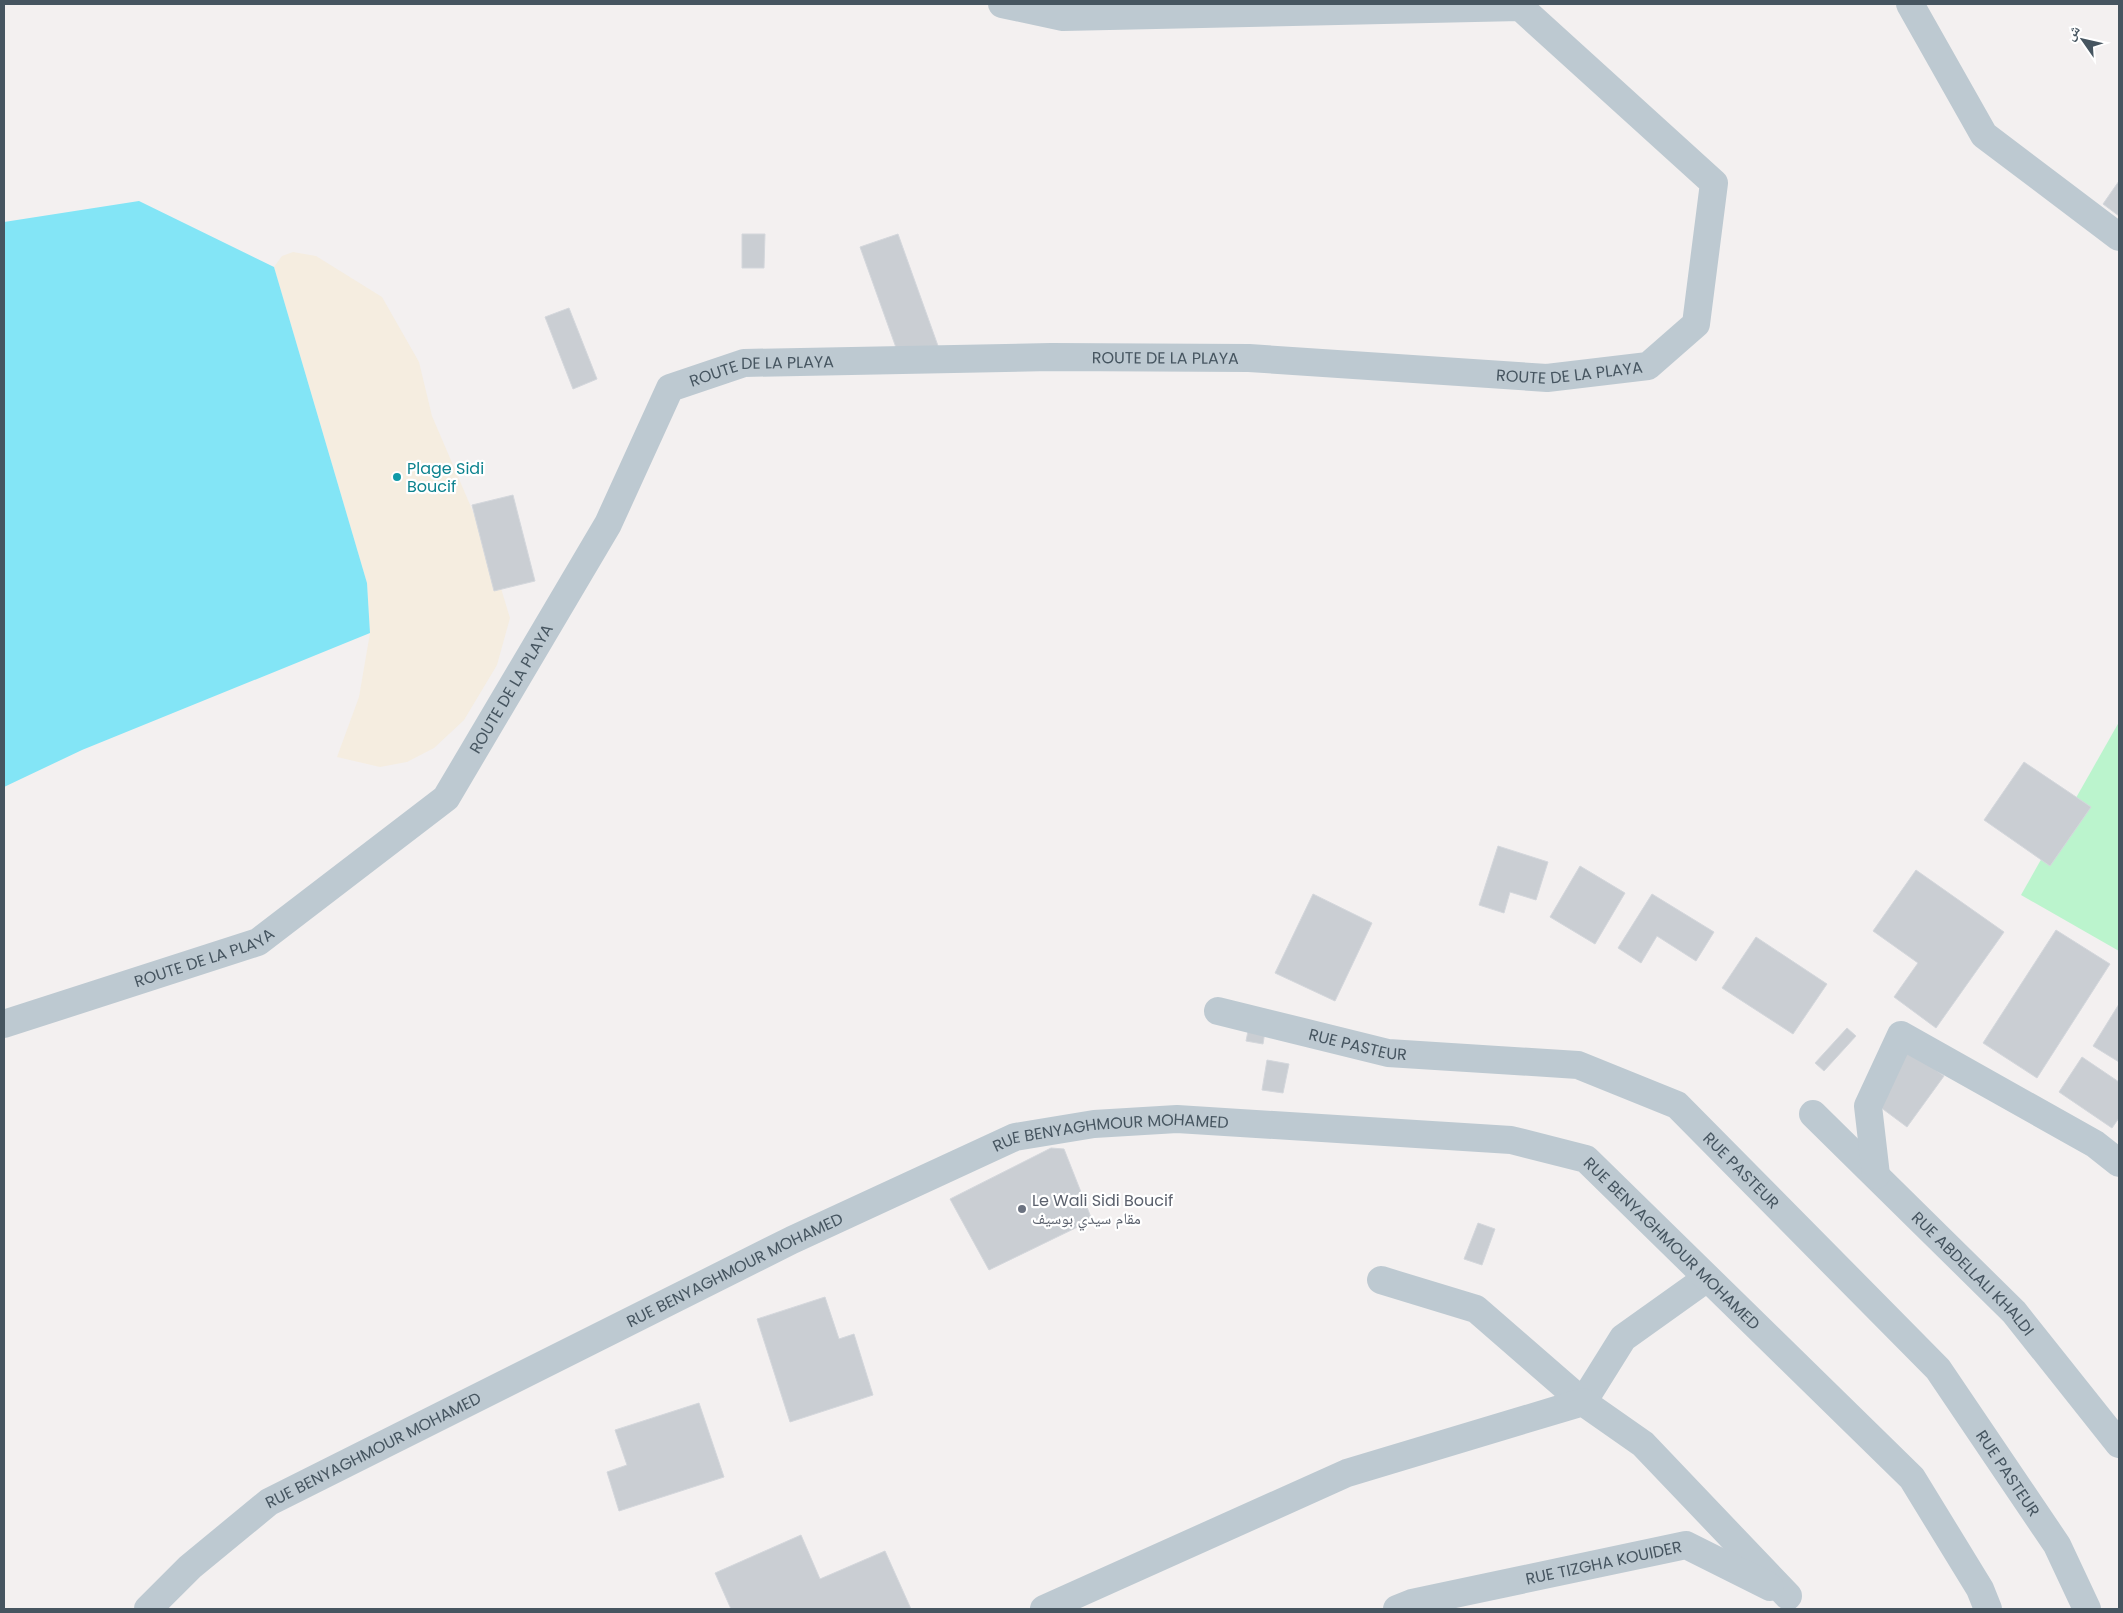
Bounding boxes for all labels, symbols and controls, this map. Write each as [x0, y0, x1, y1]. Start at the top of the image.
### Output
north arrow [2058, 15, 2108, 65]
text: ش [2060, 21, 2085, 44]
street label: ROUTE DE LA PLAYA [1092, 346, 1239, 369]
street label: ROUTE DE LA PLAYA [686, 350, 834, 392]
street label: ROUTE DE LA PLAYA [1495, 355, 1644, 390]
place label: Plage Sidi Boucif [407, 457, 484, 498]
marker: Plage Sidi Boucif [391, 471, 403, 483]
street label: ROUTE DE LA PLAYA [463, 619, 558, 758]
street label: ROUTE DE LA PLAYA [131, 922, 279, 993]
street label: RUE PASTEUR [1307, 1022, 1408, 1066]
street label: RUE BENYAGHMOUR MOHAMED [989, 1107, 1229, 1157]
street label: RUE PASTEUR [1698, 1127, 1785, 1214]
street label: RUE BENYAGHMOUR MOHAMED [1579, 1152, 1765, 1335]
place label: Le Wali Sidi Boucif مقام سيدي بوسيف [1032, 1189, 1173, 1231]
marker: Le Wali Sidi Boucif مقام سيدي بوسيف [1016, 1203, 1028, 1215]
street label: RUE ABDELLALI KHALDI [1907, 1206, 2040, 1340]
street label: RUE BENYAGHMOUR MOHAMED [622, 1207, 846, 1333]
street label: RUE BENYAGHMOUR MOHAMED [261, 1386, 485, 1514]
street label: RUE PASTEUR [1971, 1425, 2046, 1521]
street label: RUE TIZGHA KOUIDER [1523, 1535, 1684, 1590]

